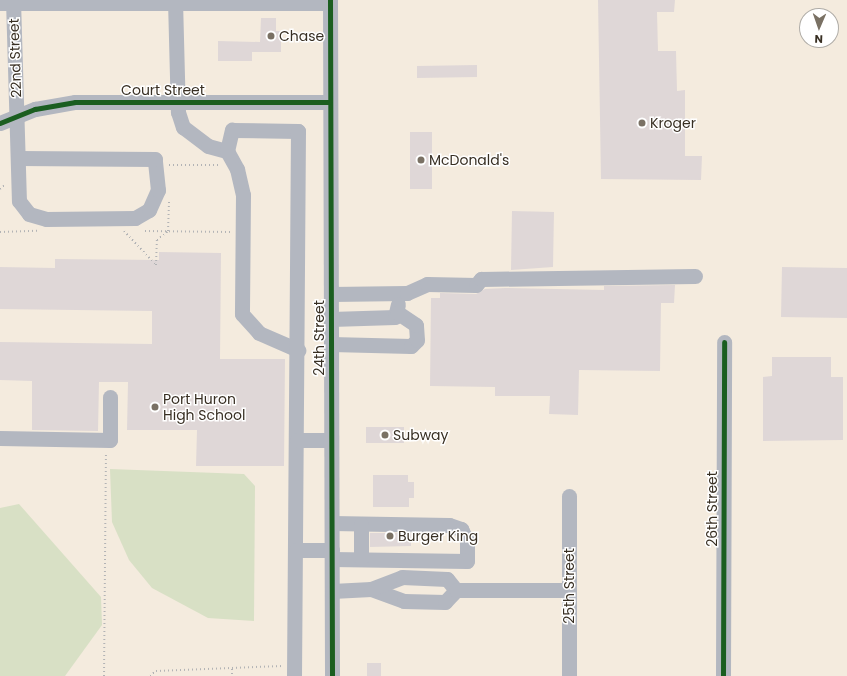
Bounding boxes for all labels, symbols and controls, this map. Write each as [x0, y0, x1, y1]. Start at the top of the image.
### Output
north arrow [799, 8, 839, 48]
street label: 22nd Street [5, 18, 25, 98]
place label: Chase [279, 28, 324, 44]
marker: Chase [266, 31, 276, 41]
text: N [814, 31, 823, 47]
street label: Court Street [121, 82, 205, 98]
place label: Kroger [650, 115, 696, 131]
marker: Kroger [637, 118, 647, 128]
place label: McDonald's [429, 152, 509, 168]
marker: McDonald's [416, 155, 426, 165]
street label: 24th Street [311, 300, 327, 376]
place label: Port Huron High School [163, 391, 245, 424]
marker: Port Huron High School [150, 402, 160, 412]
place label: Subway [393, 427, 448, 443]
marker: Subway [380, 430, 390, 440]
street label: 26th Street [704, 471, 720, 547]
place label: Burger King [398, 528, 478, 544]
marker: Burger King [385, 531, 395, 541]
street label: 25th Street [561, 548, 577, 624]

